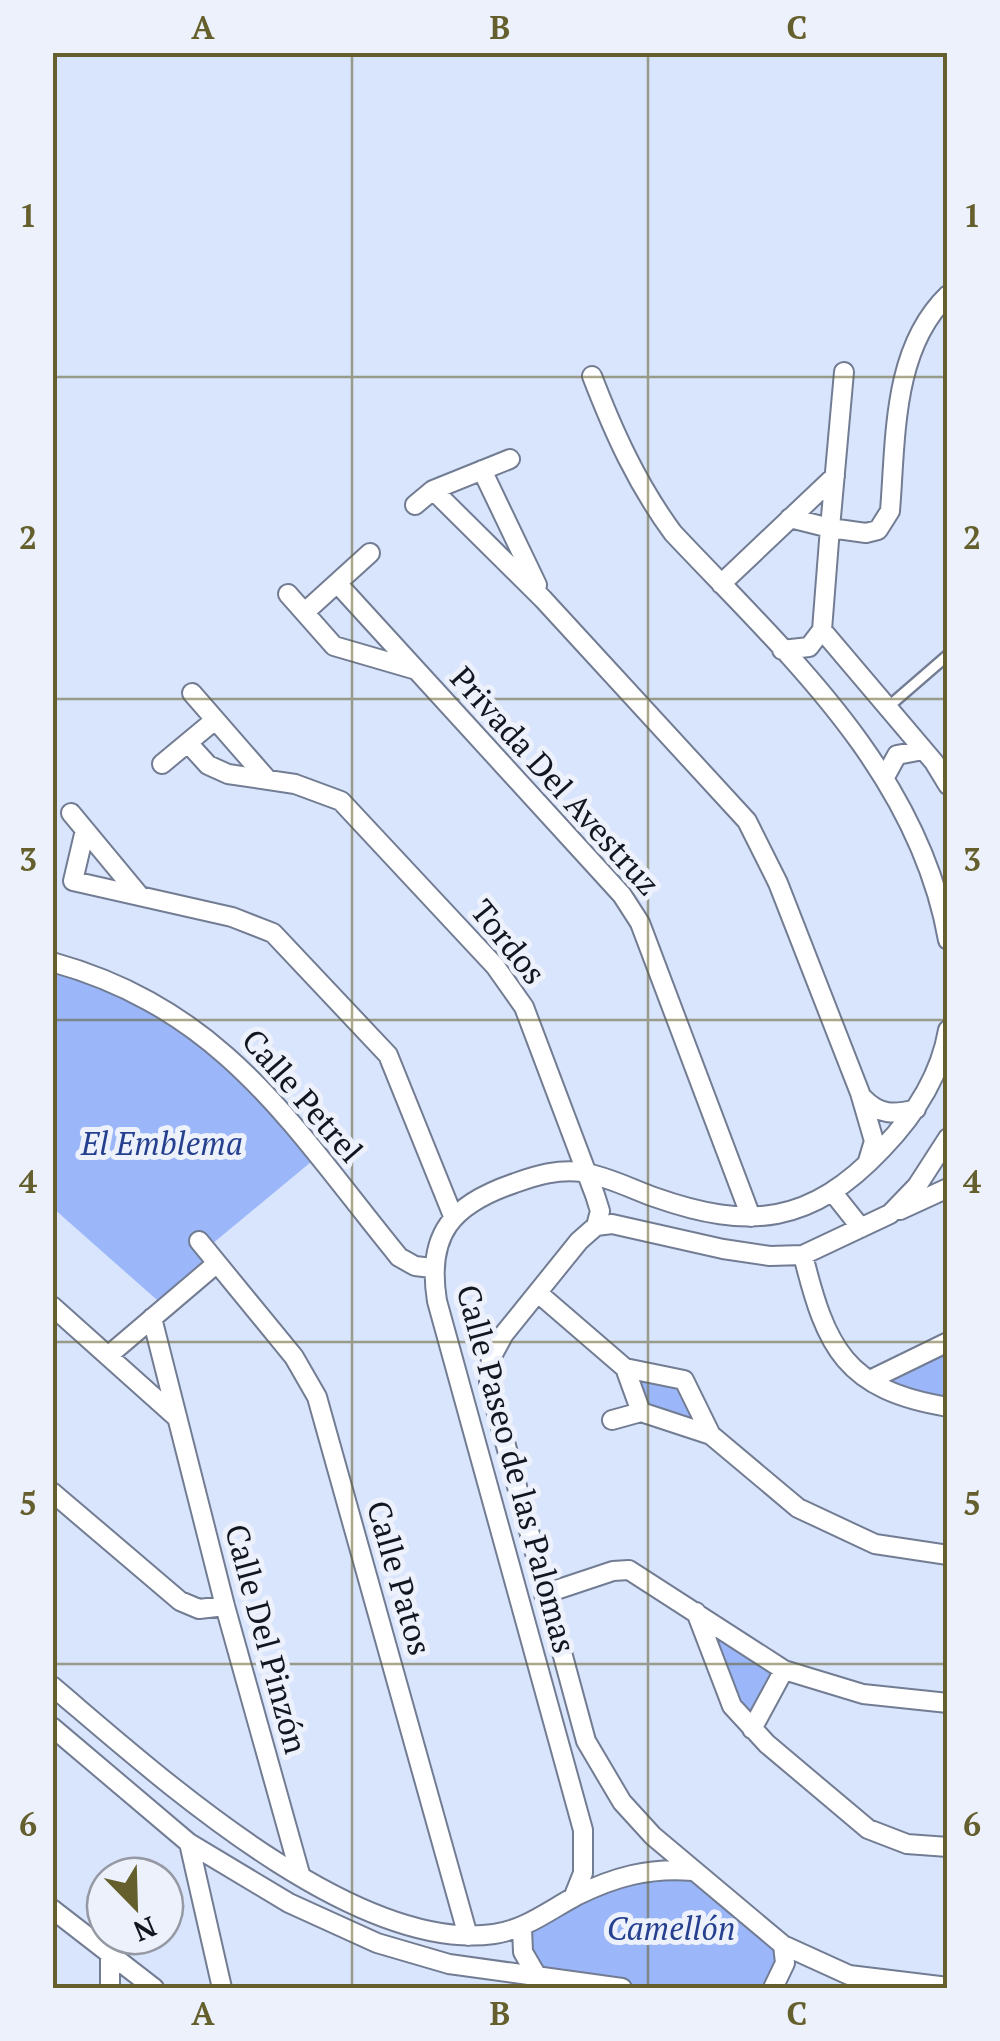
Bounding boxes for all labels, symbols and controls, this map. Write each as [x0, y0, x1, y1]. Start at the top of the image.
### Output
text: A [191, 6, 215, 48]
text: B [490, 6, 510, 48]
text: C [787, 6, 807, 48]
text: 1 [19, 194, 37, 236]
text: 1 [963, 194, 981, 236]
text: 2 [19, 516, 37, 558]
text: 2 [963, 516, 981, 558]
street label: Privada Del Avestruz [442, 657, 670, 904]
text: 3 [19, 838, 37, 880]
text: 3 [963, 838, 981, 880]
street label: Tordos [462, 890, 556, 992]
street label: Calle Petrel [233, 1020, 372, 1171]
park label: El Emblema [80, 1122, 243, 1164]
text: 4 [19, 1160, 37, 1202]
text: 4 [963, 1160, 981, 1202]
street label: Calle Paseo de las Palomas [448, 1280, 586, 1658]
text: 5 [19, 1482, 37, 1524]
text: 5 [963, 1482, 981, 1524]
street label: Calle Patos [358, 1496, 442, 1660]
street label: Calle Del Pinzón [216, 1519, 318, 1758]
text: 6 [19, 1803, 37, 1845]
text: 6 [963, 1803, 981, 1845]
north arrow [85, 1856, 185, 1956]
park label: Camellón [607, 1907, 735, 1949]
text: N [128, 1908, 162, 1951]
text: A [191, 1992, 215, 2034]
text: B [490, 1992, 510, 2034]
text: C [787, 1992, 807, 2034]

